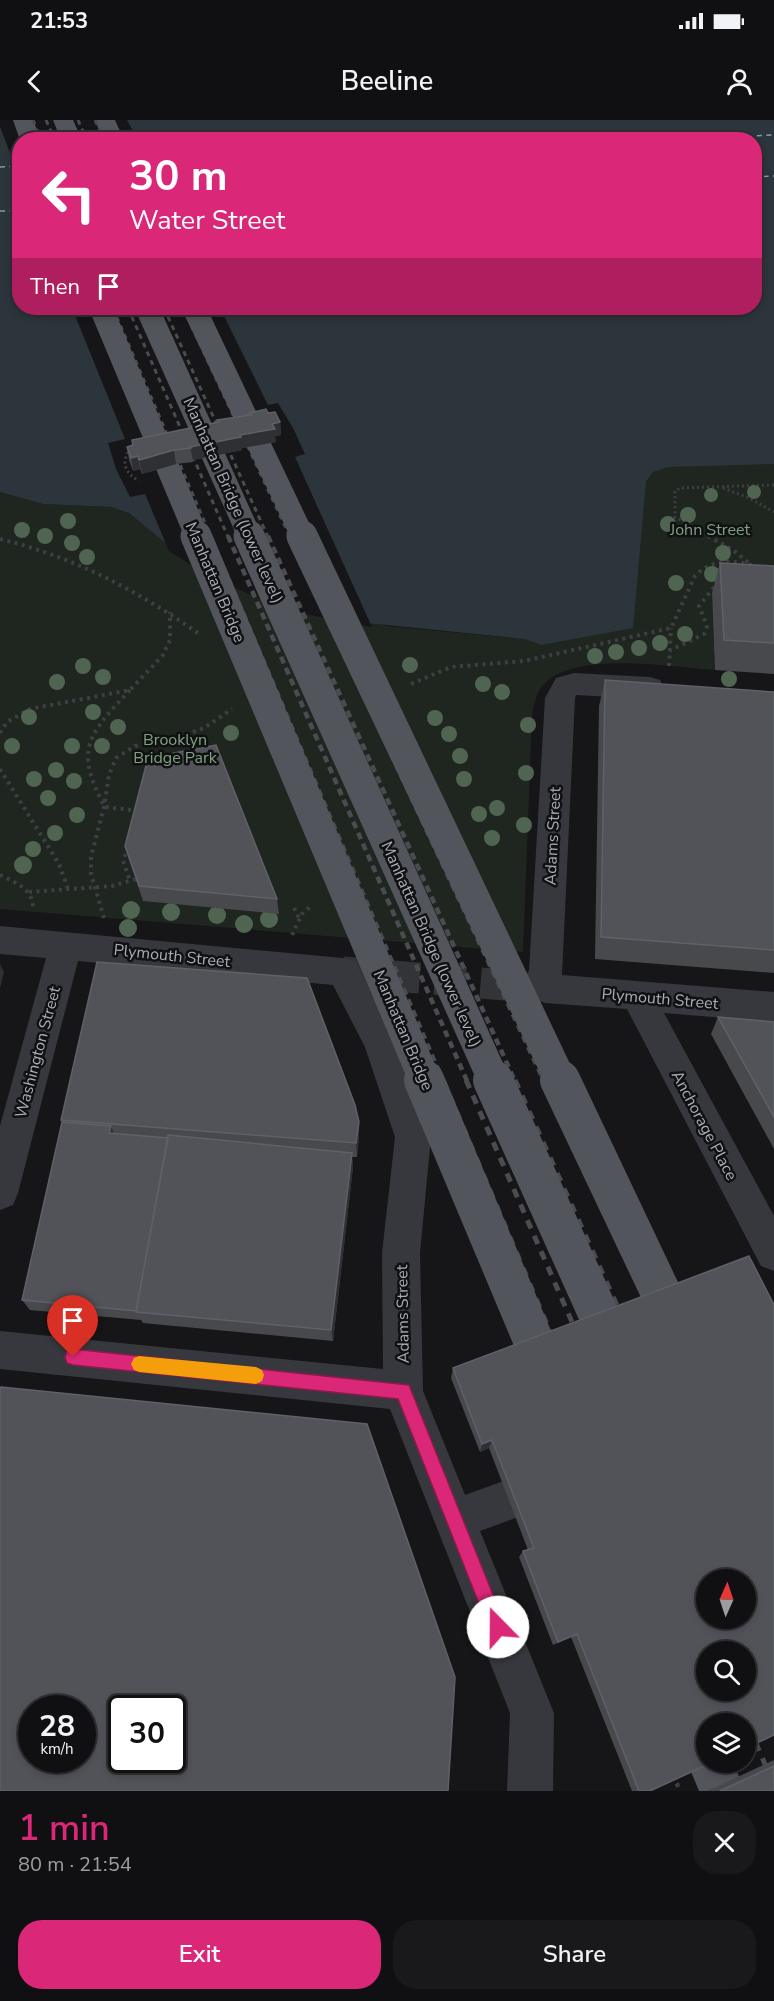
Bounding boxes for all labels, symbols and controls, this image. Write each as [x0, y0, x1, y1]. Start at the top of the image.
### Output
text: 21:53 [30, 6, 88, 36]
text: Beeline [341, 63, 433, 100]
icon: back [18, 65, 51, 98]
icon: person [723, 65, 756, 98]
text: 30 m [129, 148, 228, 205]
icon: left [30, 156, 108, 234]
text: Water Street [129, 202, 285, 239]
icon: arrive [92, 270, 125, 303]
text: Then [30, 272, 80, 302]
street label: Manhattan Bridge (lower level) [180, 394, 288, 606]
street label: Manhattan Bridge [182, 519, 250, 645]
park label: John Street [669, 519, 750, 541]
park label: Brooklyn Bridge Park [133, 729, 218, 769]
street label: Adams Street [539, 786, 567, 886]
street label: Manhattan Bridge (lower level) [378, 838, 486, 1050]
street label: Plymouth Street [113, 939, 232, 973]
street label: Manhattan Bridge [370, 967, 438, 1093]
street label: Plymouth Street [601, 983, 720, 1015]
street label: Washington Street [10, 984, 66, 1121]
street label: Anchorage Place [666, 1067, 742, 1184]
street label: Adams Street [391, 1264, 415, 1363]
pin [47, 1295, 98, 1357]
icon: arrive [56, 1304, 89, 1337]
north arrow [696, 1569, 756, 1629]
map controls [696, 1569, 756, 1773]
position arrow [466, 1595, 530, 1659]
button: search [696, 1641, 756, 1701]
speed limit sign: 30 [108, 1695, 186, 1773]
text: 28 [39, 1706, 75, 1747]
button: layers [696, 1713, 756, 1773]
text: km/h [40, 1739, 74, 1759]
text: 1 min [18, 1804, 110, 1853]
button: close [693, 1811, 756, 1874]
text: 80 m · 21:54 [18, 1851, 132, 1878]
button: Exit [18, 1920, 381, 1989]
button: Share [393, 1920, 756, 1989]

